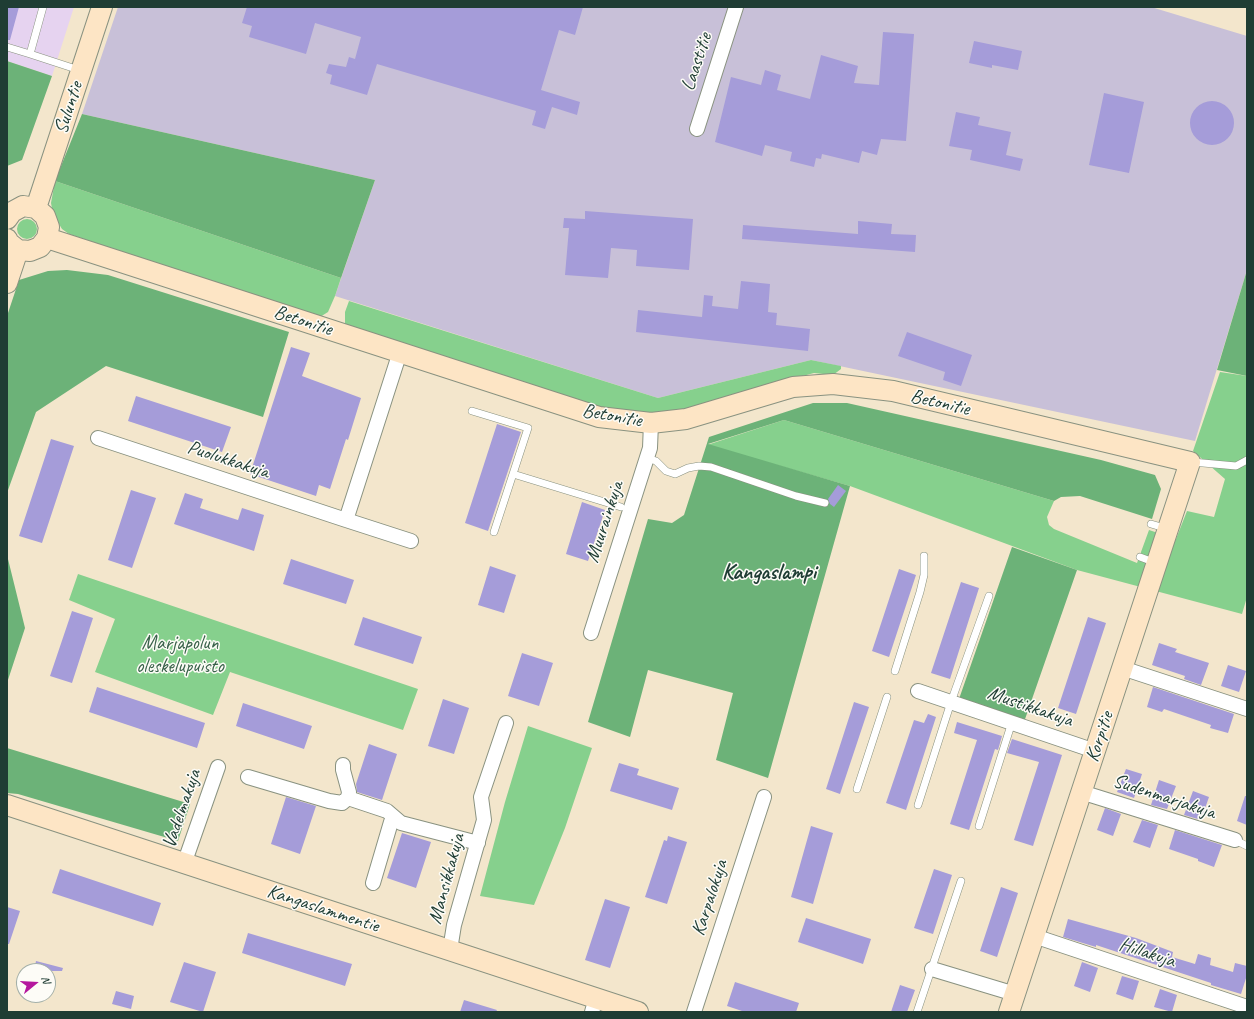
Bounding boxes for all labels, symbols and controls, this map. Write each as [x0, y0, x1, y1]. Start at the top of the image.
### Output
street label: Laastitie [676, 30, 718, 94]
street label: Suluntie [49, 79, 89, 137]
street label: Betonitie [271, 300, 335, 342]
street label: Betonitie [908, 385, 972, 421]
street label: Betonitie [580, 399, 644, 433]
street label: Puolukkakuja [184, 436, 272, 484]
street label: Muurainkuja [581, 478, 629, 566]
district label: Kangaslampi [722, 560, 816, 586]
park label: Marjapolun oleskelupuisto [136, 632, 224, 679]
street label: Mustikkakuja [984, 681, 1076, 733]
street label: Korpitie [1081, 709, 1119, 765]
street label: Vadelmakuja [157, 766, 207, 852]
street label: Sudenmarjakuja [1110, 769, 1218, 825]
street label: Mansikkakuja [423, 831, 471, 927]
street label: Karpalokuja [687, 857, 733, 939]
street label: Kangaslammentie [264, 880, 382, 938]
street label: Hillakuja [1116, 933, 1178, 973]
north arrow [16, 963, 56, 1003]
text: N [39, 974, 54, 985]

